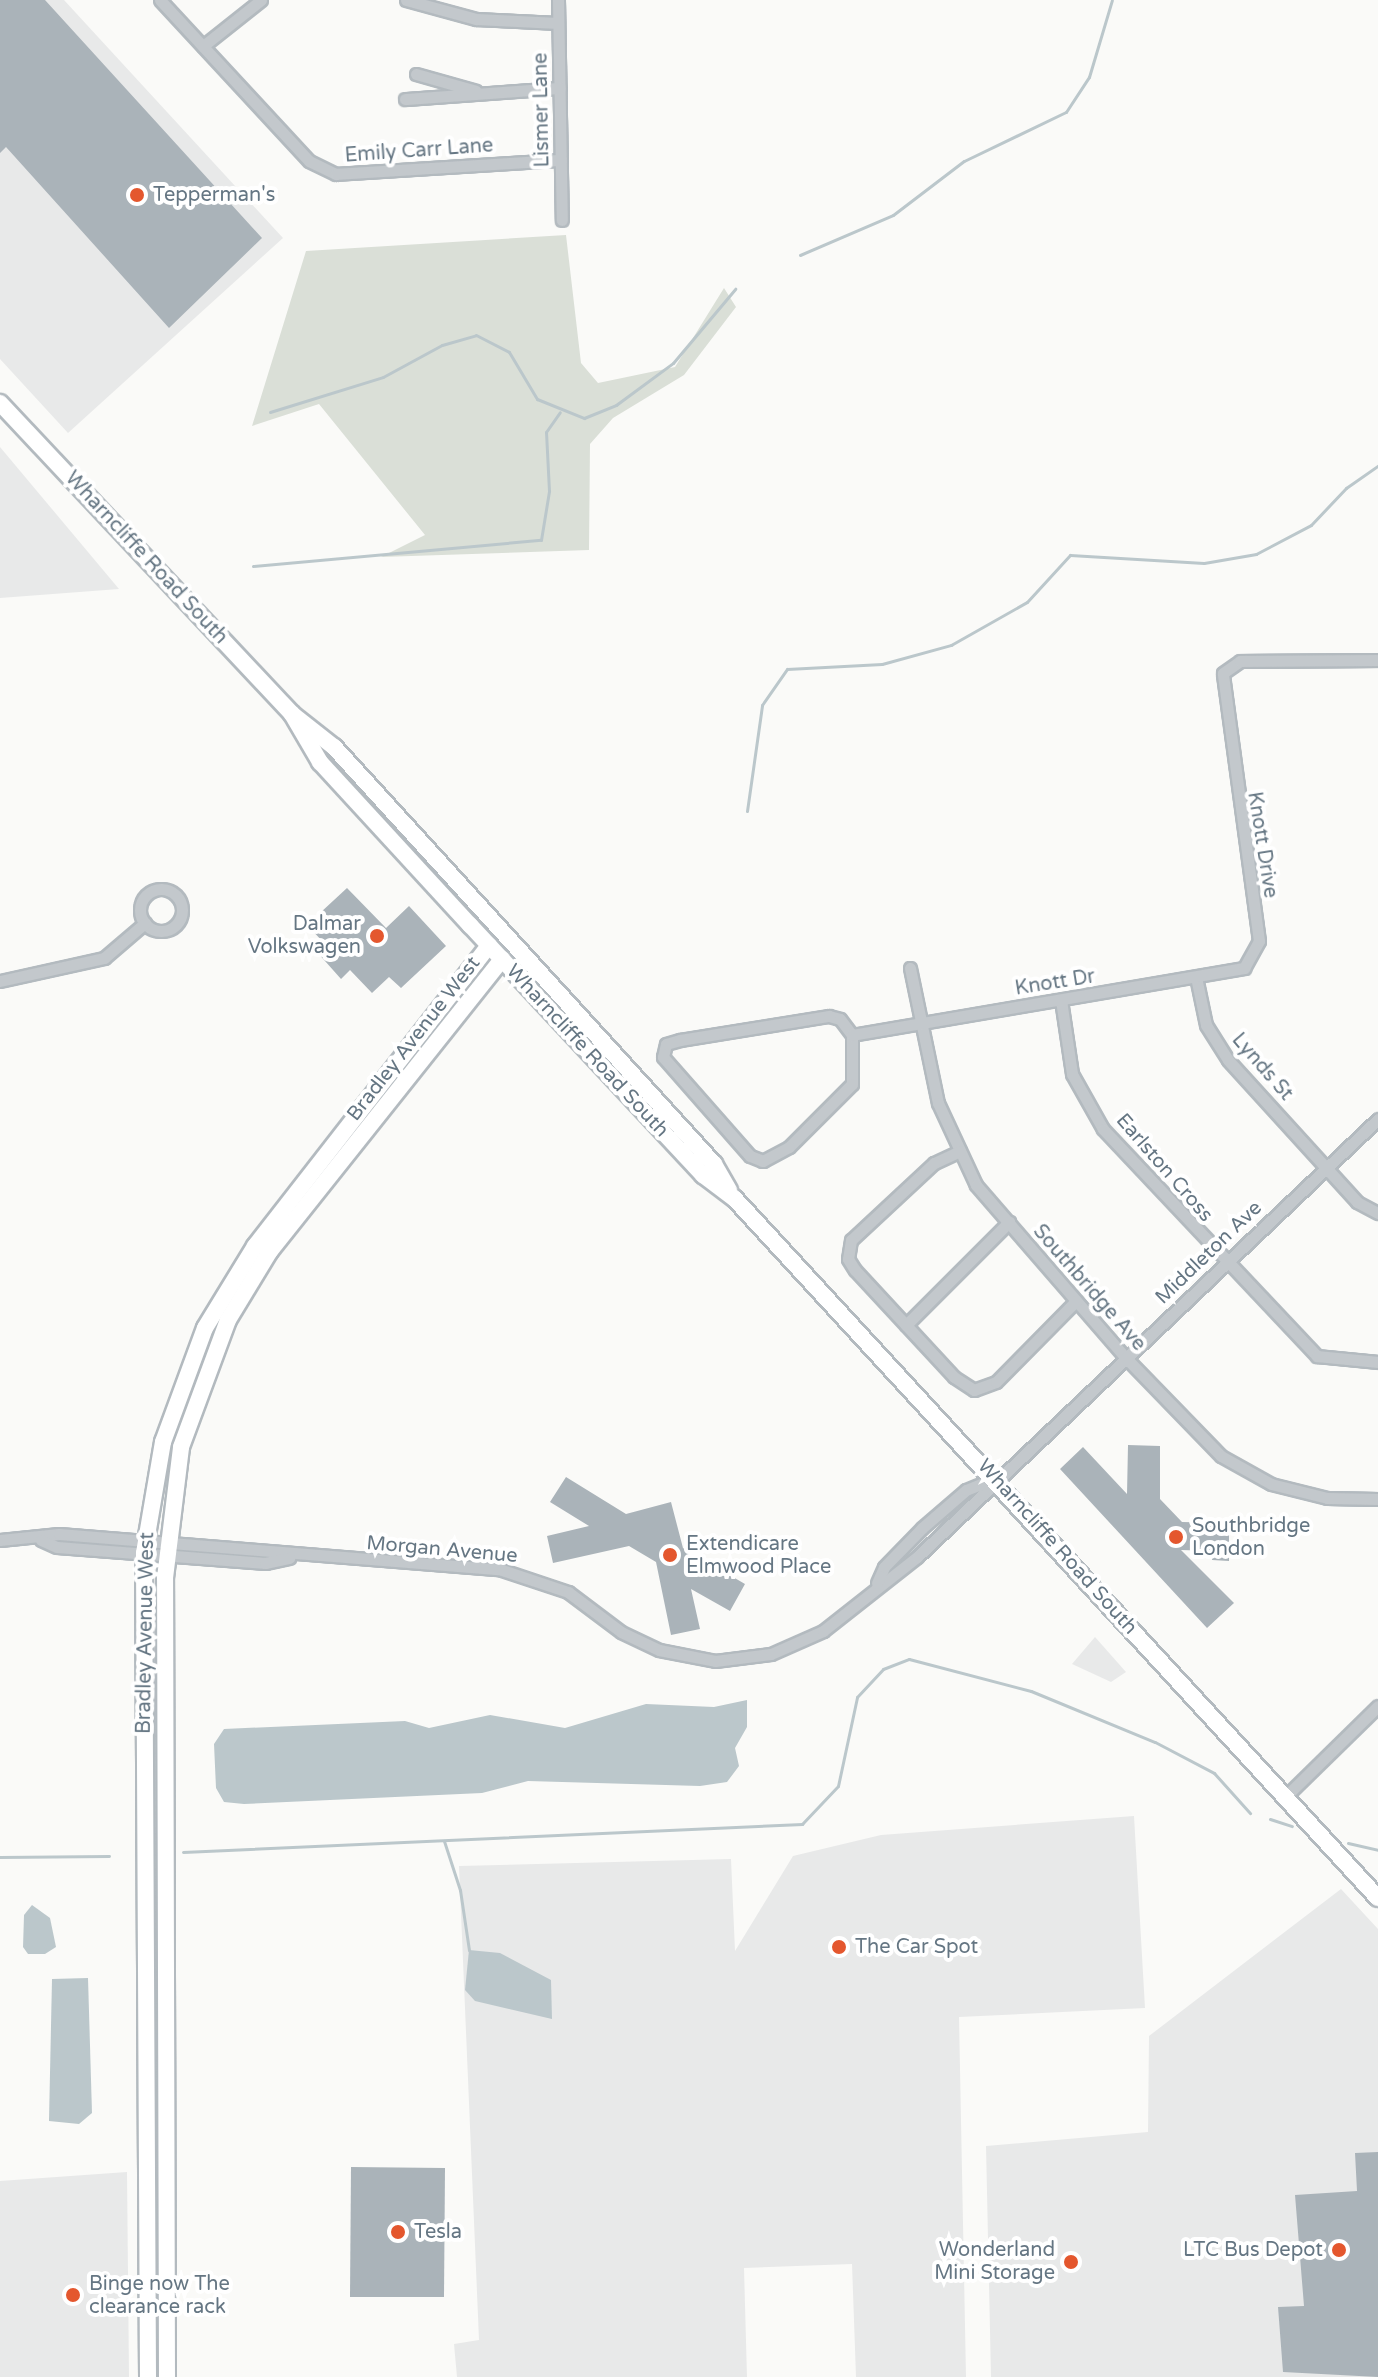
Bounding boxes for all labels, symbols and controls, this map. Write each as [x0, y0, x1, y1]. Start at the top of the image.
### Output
street label: Lismer Lane [529, 52, 555, 168]
street label: Emily Carr Lane [344, 134, 494, 168]
place label: Tepperman's [153, 183, 275, 207]
marker: Tepperman's [128, 186, 146, 204]
street label: Wharncliffe Road South [60, 467, 232, 649]
street label: Knott Drive [1242, 790, 1282, 900]
place label: Dalmar Volkswagen [248, 912, 361, 959]
marker: Dalmar Volkswagen [368, 927, 386, 945]
street label: Bradley Avenue West [342, 952, 486, 1126]
street label: Wharncliffe Road South [501, 960, 673, 1142]
street label: Knott Dr [1013, 965, 1097, 1001]
street label: Lynds St [1226, 1028, 1298, 1106]
street label: Earlston Cross [1110, 1109, 1218, 1227]
street label: Middleton Ave [1151, 1196, 1267, 1310]
street label: Southbridge Ave [1028, 1220, 1150, 1356]
street label: Wharncliffe Road South [972, 1454, 1142, 1640]
place label: Southbridge London [1192, 1514, 1310, 1561]
marker: Southbridge London [1167, 1528, 1185, 1546]
street label: Morgan Avenue [366, 1531, 518, 1569]
street label: Bradley Avenue West [132, 1532, 160, 1734]
place label: Extendicare Elmwood Place [686, 1532, 831, 1579]
marker: Extendicare Elmwood Place [661, 1546, 679, 1564]
place label: The Car Spot [855, 1935, 978, 1959]
marker: The Car Spot [830, 1938, 848, 1956]
place label: Tesla [414, 2220, 462, 2244]
marker: Tesla [389, 2223, 407, 2241]
place label: Wonderland Mini Storage [934, 2238, 1055, 2285]
place label: LTC Bus Depot [1183, 2238, 1323, 2262]
marker: LTC Bus Depot [1330, 2241, 1348, 2259]
marker: Wonderland Mini Storage [1062, 2253, 1080, 2271]
place label: Binge now The clearance rack [89, 2272, 230, 2319]
marker: Binge now The clearance rack [64, 2286, 82, 2304]

